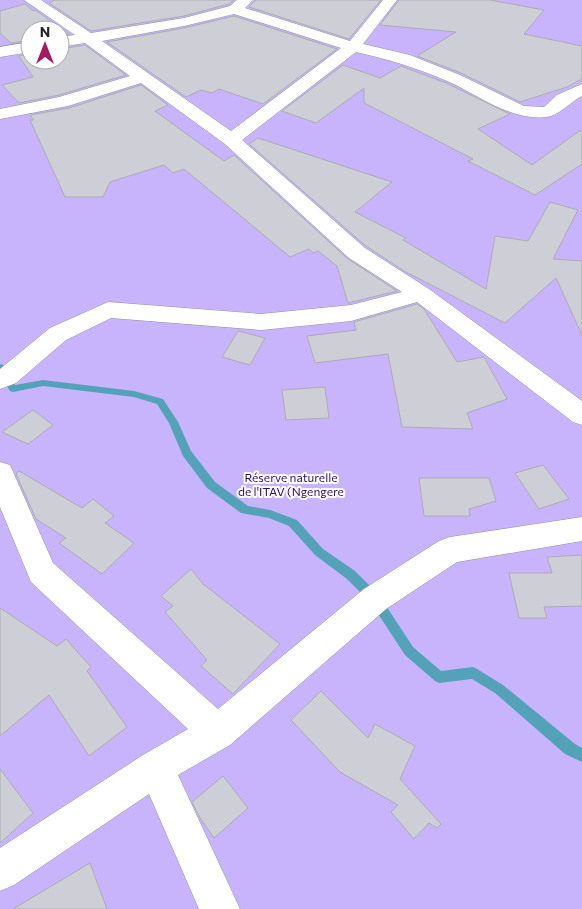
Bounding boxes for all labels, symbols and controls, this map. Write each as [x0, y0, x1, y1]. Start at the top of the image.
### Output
north arrow [20, 20, 70, 70]
text: N [40, 23, 50, 40]
park label: Réserve naturelle de l'ITAV (Ngengere [238, 470, 344, 498]

